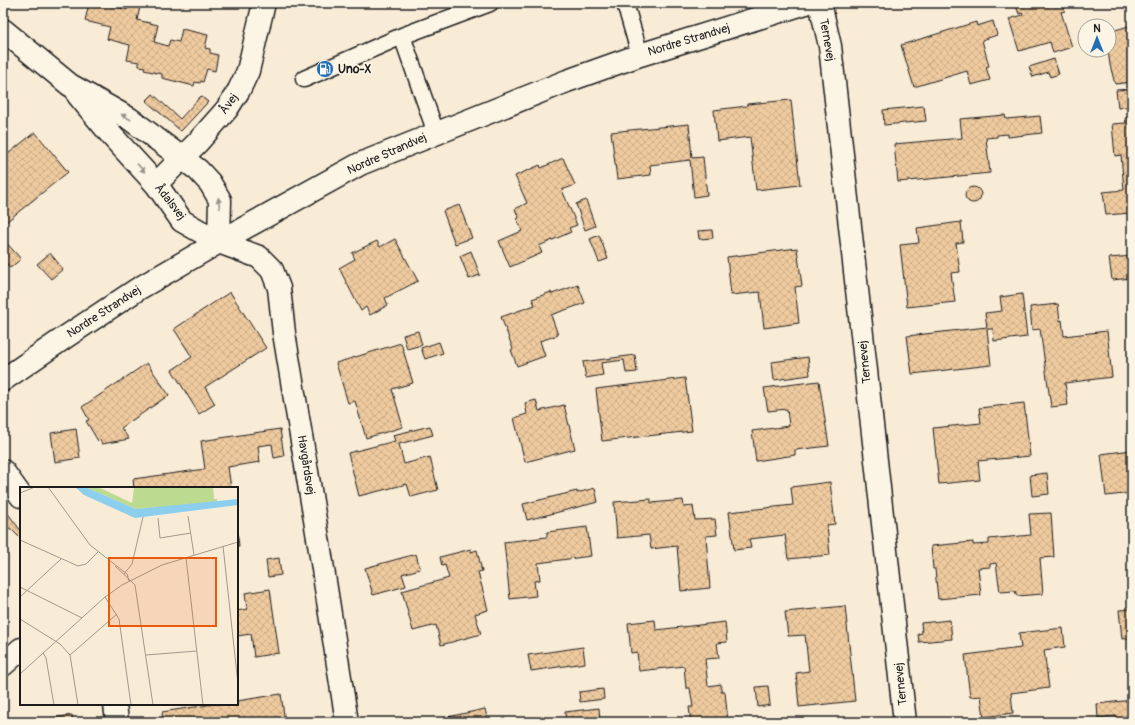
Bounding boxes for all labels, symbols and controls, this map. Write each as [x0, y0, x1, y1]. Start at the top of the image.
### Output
street label: Ternevej [816, 18, 838, 63]
north arrow [1077, 18, 1117, 58]
street label: Nordre Strandvej [646, 20, 732, 60]
text: N [1093, 22, 1101, 35]
fuel station icon: Uno-X [315, 59, 335, 79]
place label: Uno-X [338, 62, 372, 77]
street label: Åvej [216, 90, 242, 117]
one-way arrow [120, 113, 132, 120]
street label: Nordre Strandvej [345, 130, 429, 178]
one-way arrow [137, 162, 146, 173]
street label: Ådalsvej [151, 180, 190, 223]
one-way arrow [216, 197, 222, 209]
street label: Nordre Strandvej [64, 282, 144, 341]
street label: Ternevej [855, 340, 875, 384]
street label: Havgårdsvej [294, 434, 318, 496]
inset map [20, 487, 238, 705]
street label: Ternevej [891, 662, 911, 706]

